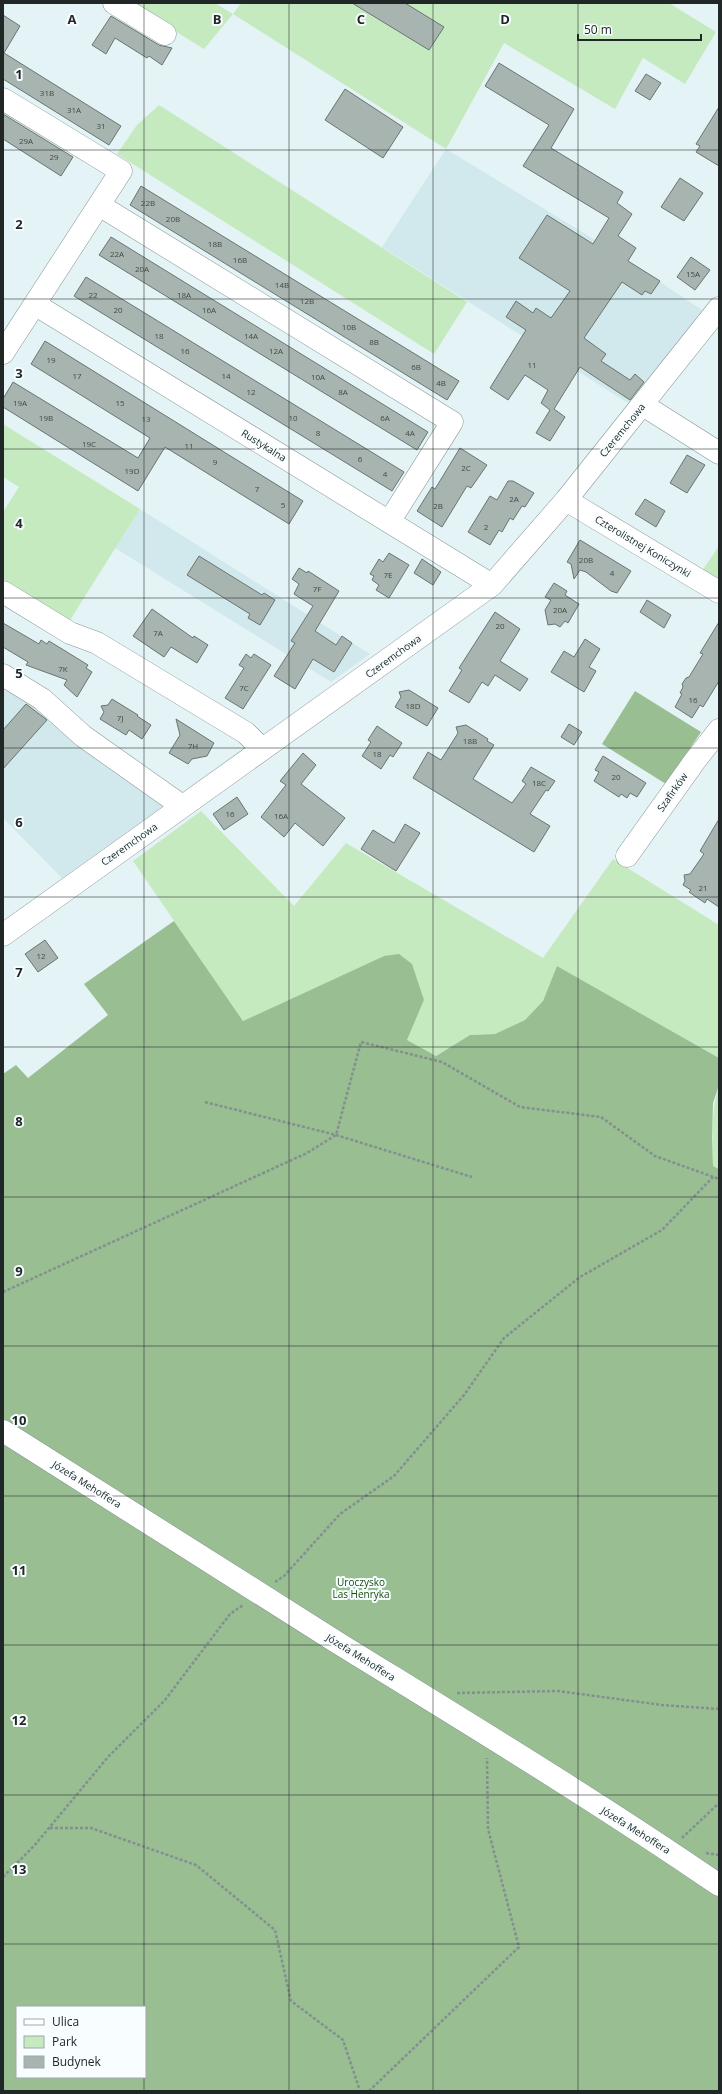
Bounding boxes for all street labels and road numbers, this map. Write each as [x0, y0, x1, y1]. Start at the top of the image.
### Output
street label: Czeremchowa [596, 400, 648, 460]
street label: Rustykalna [239, 426, 289, 464]
street label: Czterolistnej Koniczynki [592, 512, 694, 580]
street label: Czeremchowa [362, 631, 424, 681]
street label: Szafirków [653, 769, 691, 814]
street label: Czeremchowa [98, 819, 160, 869]
street label: Józefa Mehoffera [49, 1457, 124, 1511]
street label: Józefa Mehoffera [323, 1630, 398, 1684]
street label: Józefa Mehoffera [598, 1803, 673, 1857]

